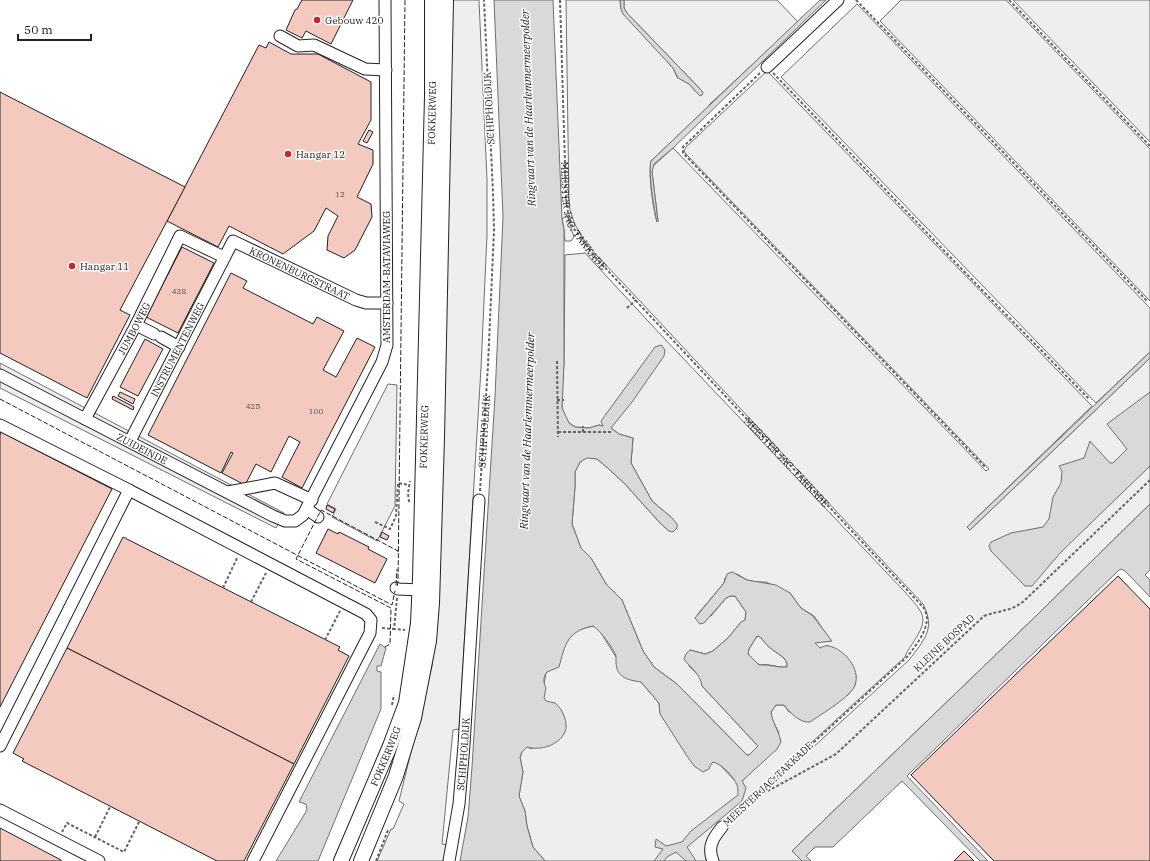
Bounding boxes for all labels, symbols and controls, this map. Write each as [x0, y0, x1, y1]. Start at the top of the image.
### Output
water label: Ringvaart van de Haarlemmermeerpolder [518, 8, 538, 208]
place label: Gebouw 420 [325, 14, 384, 27]
marker: Gebouw 420 [312, 15, 322, 25]
scale bar [18, 16, 91, 42]
text: 50 m [24, 22, 53, 37]
street label: SCHIPHOLDIJK [481, 71, 497, 145]
street label: FOKKERWEG [424, 81, 439, 145]
place label: Hangar 12 [296, 148, 345, 161]
marker: Hangar 12 [283, 149, 293, 159]
street label: MEESTER JAC. TAKKADE [558, 161, 610, 272]
house number: 12 [335, 189, 345, 199]
street label: AMSTERDAM-BATAVIAWEG [380, 211, 393, 343]
street label: KRONENBURGSTRAAT [247, 243, 352, 303]
place label: Hangar 11 [80, 260, 129, 273]
marker: Hangar 11 [67, 261, 77, 271]
house number: 428 [172, 286, 186, 296]
street label: JUMBOWEG [115, 300, 153, 357]
street label: INSTRUMENTENWEG [147, 300, 207, 399]
water label: Ringvaart van de Haarlemmermeerpolder [517, 331, 537, 531]
street label: SCHIPHOLDIJK [475, 394, 493, 468]
house number: 425 [246, 401, 260, 411]
street label: FOKKERWEG [416, 405, 431, 469]
house number: 100 [309, 406, 323, 416]
street label: MEESTER JAC. TAKKADE [742, 414, 832, 510]
street label: ZUIDEINDE [115, 430, 170, 467]
street label: KLEINE BOSPAD [911, 611, 977, 675]
street label: SCHIPHOLDIJK [454, 717, 472, 791]
street label: FOKKERWEG [367, 724, 403, 788]
street label: MEESTER JAC. TAKKADE [720, 739, 816, 829]

